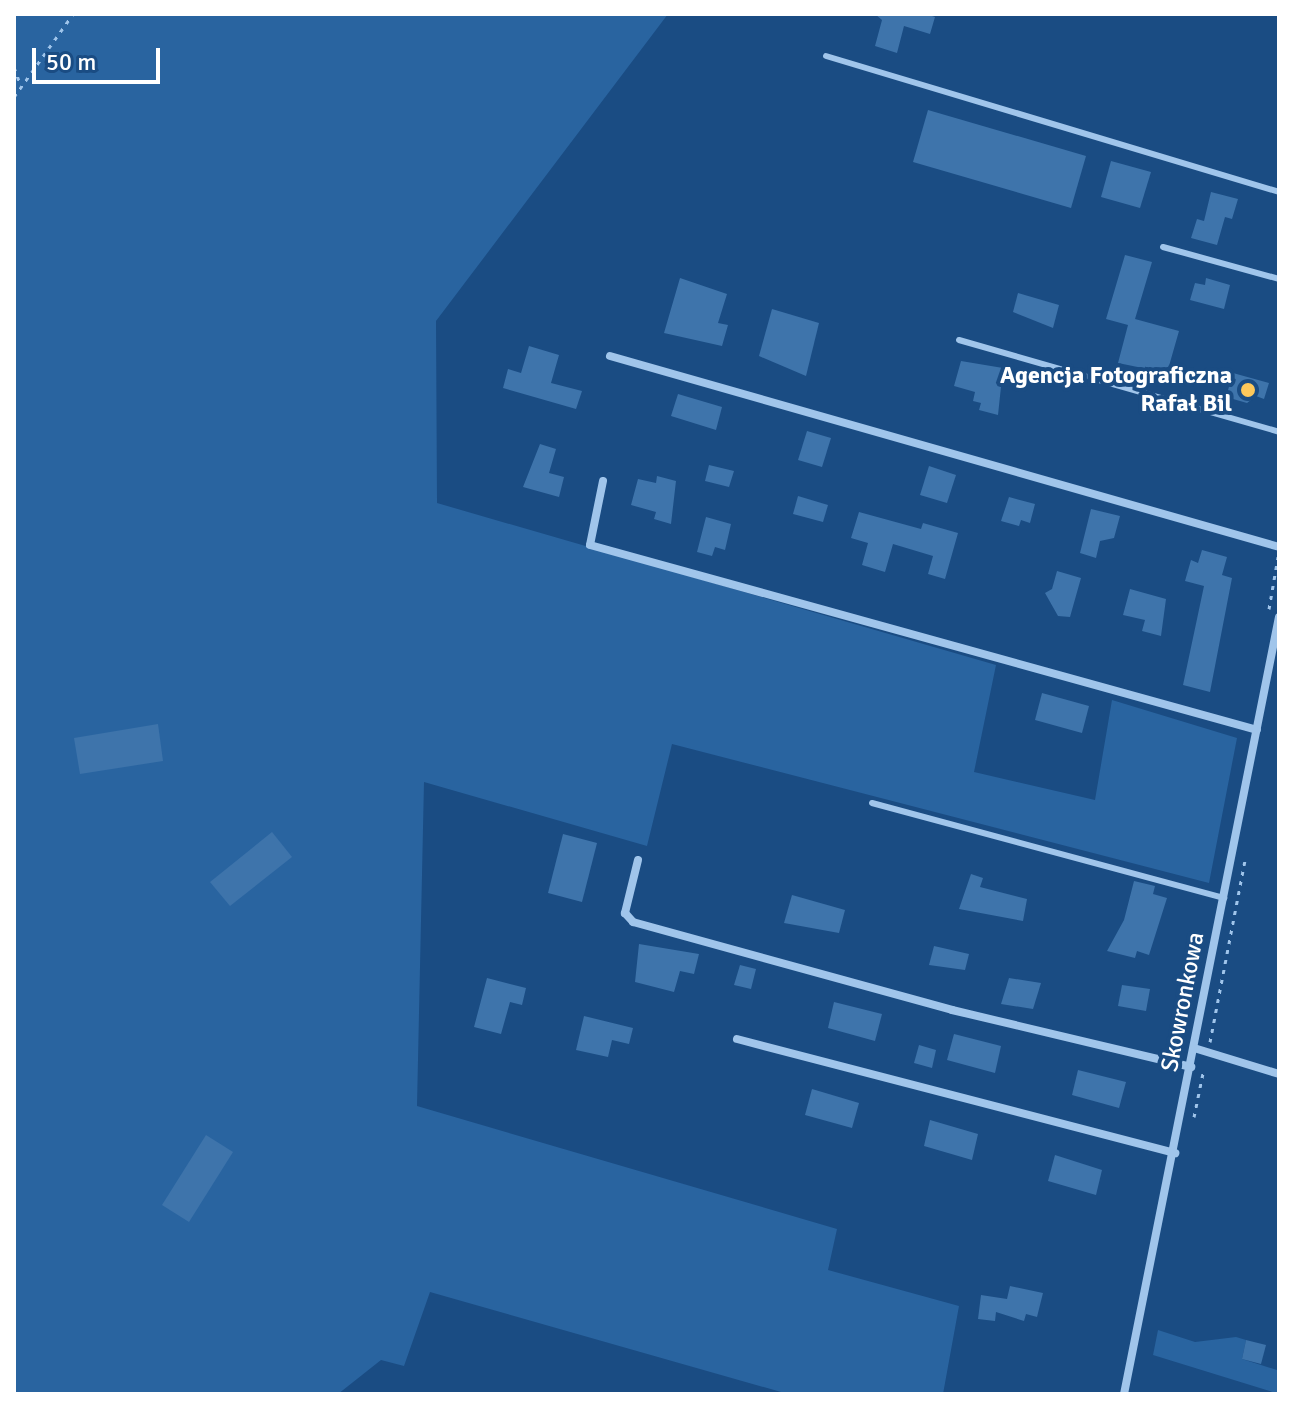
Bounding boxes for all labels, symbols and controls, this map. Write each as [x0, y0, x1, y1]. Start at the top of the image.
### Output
scale bar [36, 32, 164, 82]
text: 50 m [46, 47, 96, 77]
place label: Agencja Fotograficzna Rafał Bil [1000, 362, 1232, 418]
marker: Agencja Fotograficzna Rafał Bil [1239, 381, 1257, 399]
street label: Skowronkowa [1155, 930, 1211, 1074]

